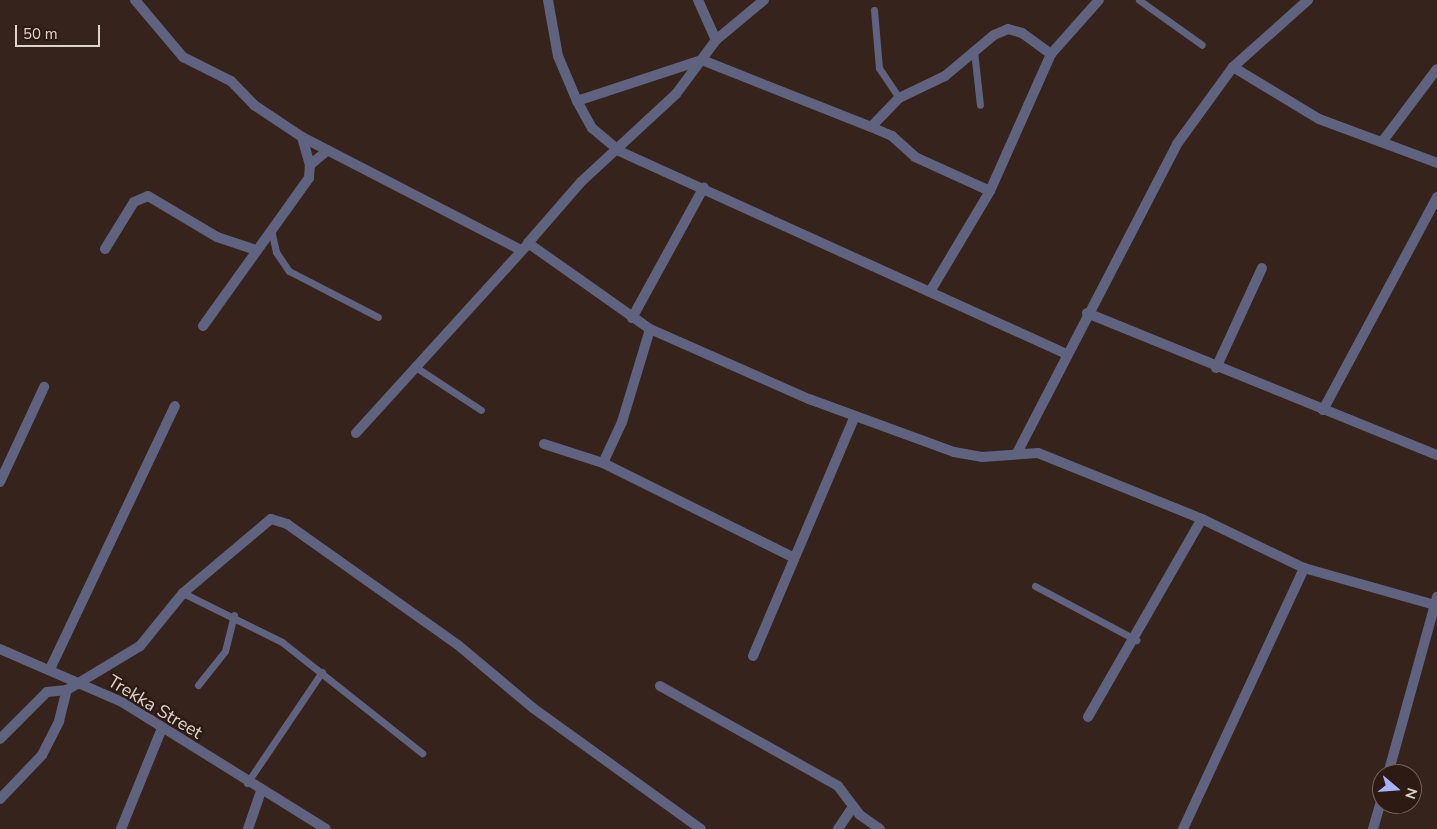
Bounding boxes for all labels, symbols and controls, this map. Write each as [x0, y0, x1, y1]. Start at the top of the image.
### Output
scale bar [18, 15, 102, 47]
text: 50 m [23, 24, 58, 44]
street label: Trekka Street [104, 670, 206, 744]
north arrow [1372, 764, 1422, 814]
text: N [1400, 786, 1421, 801]

